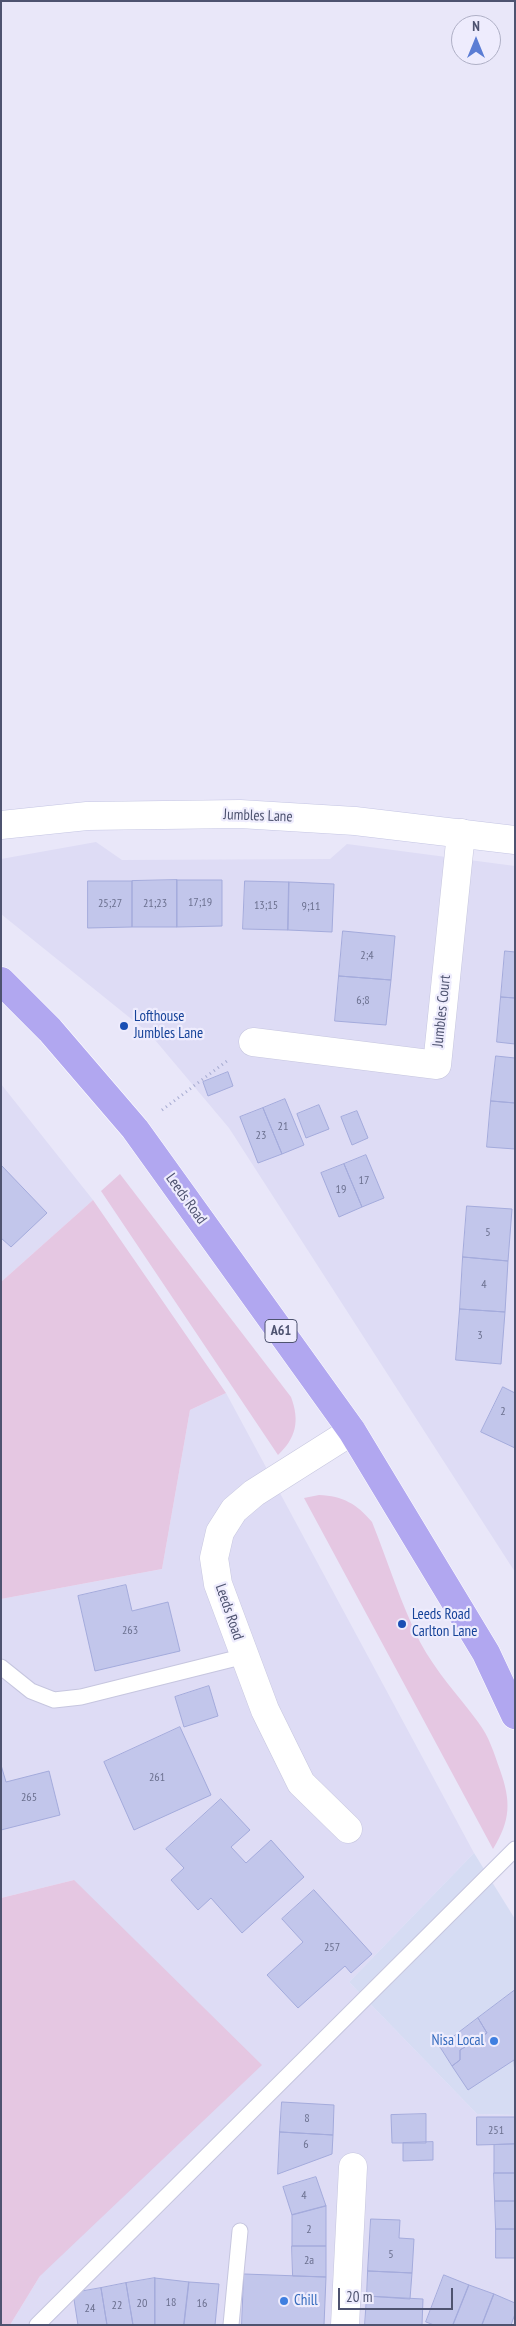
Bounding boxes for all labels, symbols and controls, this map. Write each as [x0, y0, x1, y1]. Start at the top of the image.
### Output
north arrow [451, 15, 501, 65]
text: N [472, 17, 480, 35]
street label: Jumbles Lane [223, 806, 293, 826]
house number: 17;19 [188, 896, 212, 910]
house number: 25;27 [98, 897, 122, 911]
house number: 21;23 [143, 897, 167, 911]
house number: 13;15 [254, 899, 278, 913]
house number: 9;11 [302, 900, 320, 914]
house number: 2;4 [360, 949, 374, 963]
street label: Jumbles Court [429, 974, 455, 1048]
house number: 6;8 [356, 994, 370, 1008]
place label: Lofthouse Jumbles Lane [134, 1008, 203, 1043]
marker: Lofthouse Jumbles Lane [118, 1020, 130, 1032]
house number: 21 [278, 1120, 288, 1134]
house number: 23 [256, 1129, 266, 1143]
street label: Leeds Road [162, 1170, 210, 1228]
house number: 17 [359, 1174, 369, 1188]
house number: 19 [336, 1183, 346, 1197]
house number: 5 [485, 1226, 491, 1240]
house number: 4 [481, 1278, 487, 1292]
road number: A61 [265, 1320, 297, 1342]
house number: 3 [477, 1329, 483, 1343]
house number: 2 [500, 1405, 506, 1419]
street label: Leeds Road [211, 1582, 247, 1642]
place label: Leeds Road Carlton Lane [412, 1606, 477, 1641]
marker: Leeds Road Carlton Lane [396, 1618, 408, 1630]
house number: 263 [122, 1624, 138, 1638]
house number: 261 [149, 1771, 165, 1785]
house number: 265 [21, 1791, 37, 1805]
house number: 257 [324, 1941, 340, 1955]
place label: Nisa Local [432, 2032, 484, 2050]
marker: Nisa Local [488, 2035, 500, 2047]
house number: 8 [304, 2112, 310, 2126]
house number: 251 [488, 2124, 504, 2138]
house number: 6 [303, 2138, 309, 2152]
house number: 4 [301, 2189, 307, 2203]
house number: 2 [306, 2223, 312, 2237]
house number: 5 [388, 2248, 394, 2262]
house number: 2a [304, 2254, 314, 2268]
scale bar [341, 2278, 456, 2310]
text: 20 m [346, 2287, 372, 2306]
place label: Chill [294, 2292, 318, 2310]
marker: Chill [278, 2295, 290, 2307]
house number: 18 [166, 2296, 176, 2310]
house number: 20 [137, 2297, 147, 2311]
house number: 16 [197, 2297, 207, 2311]
house number: 22 [112, 2299, 122, 2313]
house number: 24 [85, 2302, 95, 2316]

